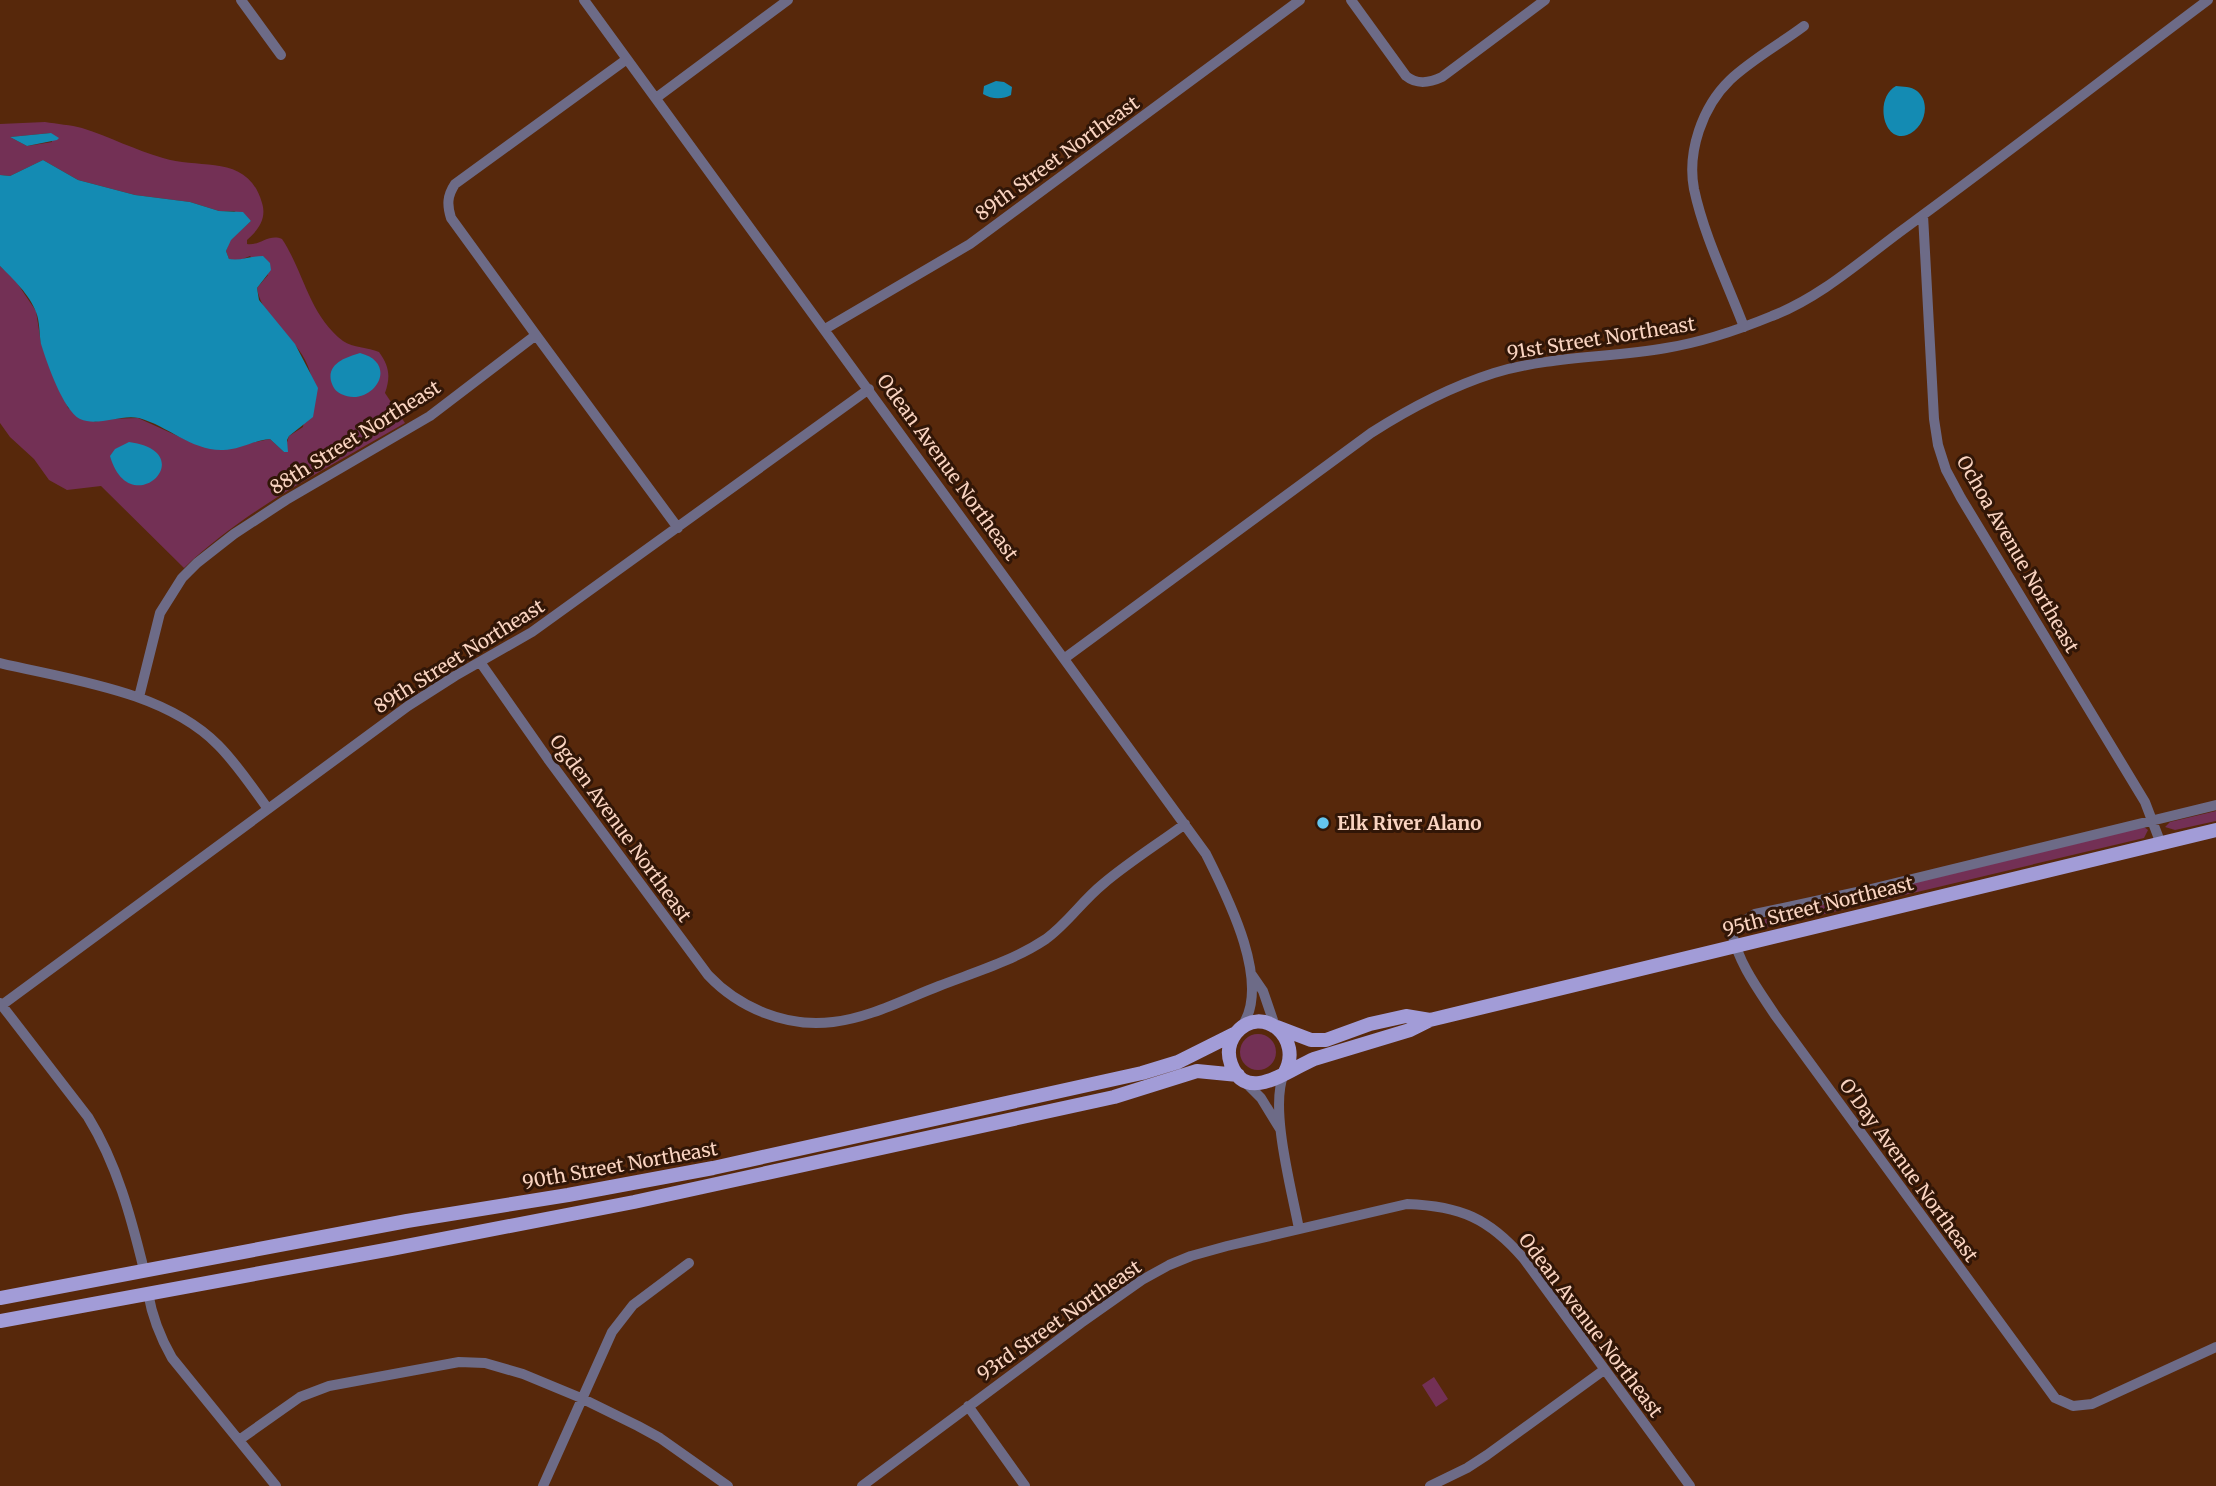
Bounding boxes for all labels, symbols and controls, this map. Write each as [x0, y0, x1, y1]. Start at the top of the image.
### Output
street label: 89th Street Northeast [970, 90, 1144, 225]
street label: 91st Street Northeast [1505, 311, 1697, 365]
street label: Odean Avenue Northeast [872, 369, 1024, 565]
street label: 88th Street Northeast [265, 374, 445, 499]
street label: Ochoa Avenue Northeast [1952, 451, 2085, 658]
street label: 89th Street Northeast [369, 593, 549, 718]
street label: Ogden Avenue Northeast [545, 730, 697, 927]
place label: Elk River Alano [1337, 811, 1482, 835]
marker: Elk River Alano [1315, 815, 1331, 831]
street label: 95th Street Northeast [1720, 871, 1916, 941]
street label: O'Day Avenue Northeast [1834, 1074, 1984, 1267]
street label: 90th Street Northeast [520, 1136, 720, 1194]
street label: Odean Avenue Northeast [1514, 1228, 1669, 1422]
street label: 93rd Street Northeast [972, 1254, 1146, 1386]

